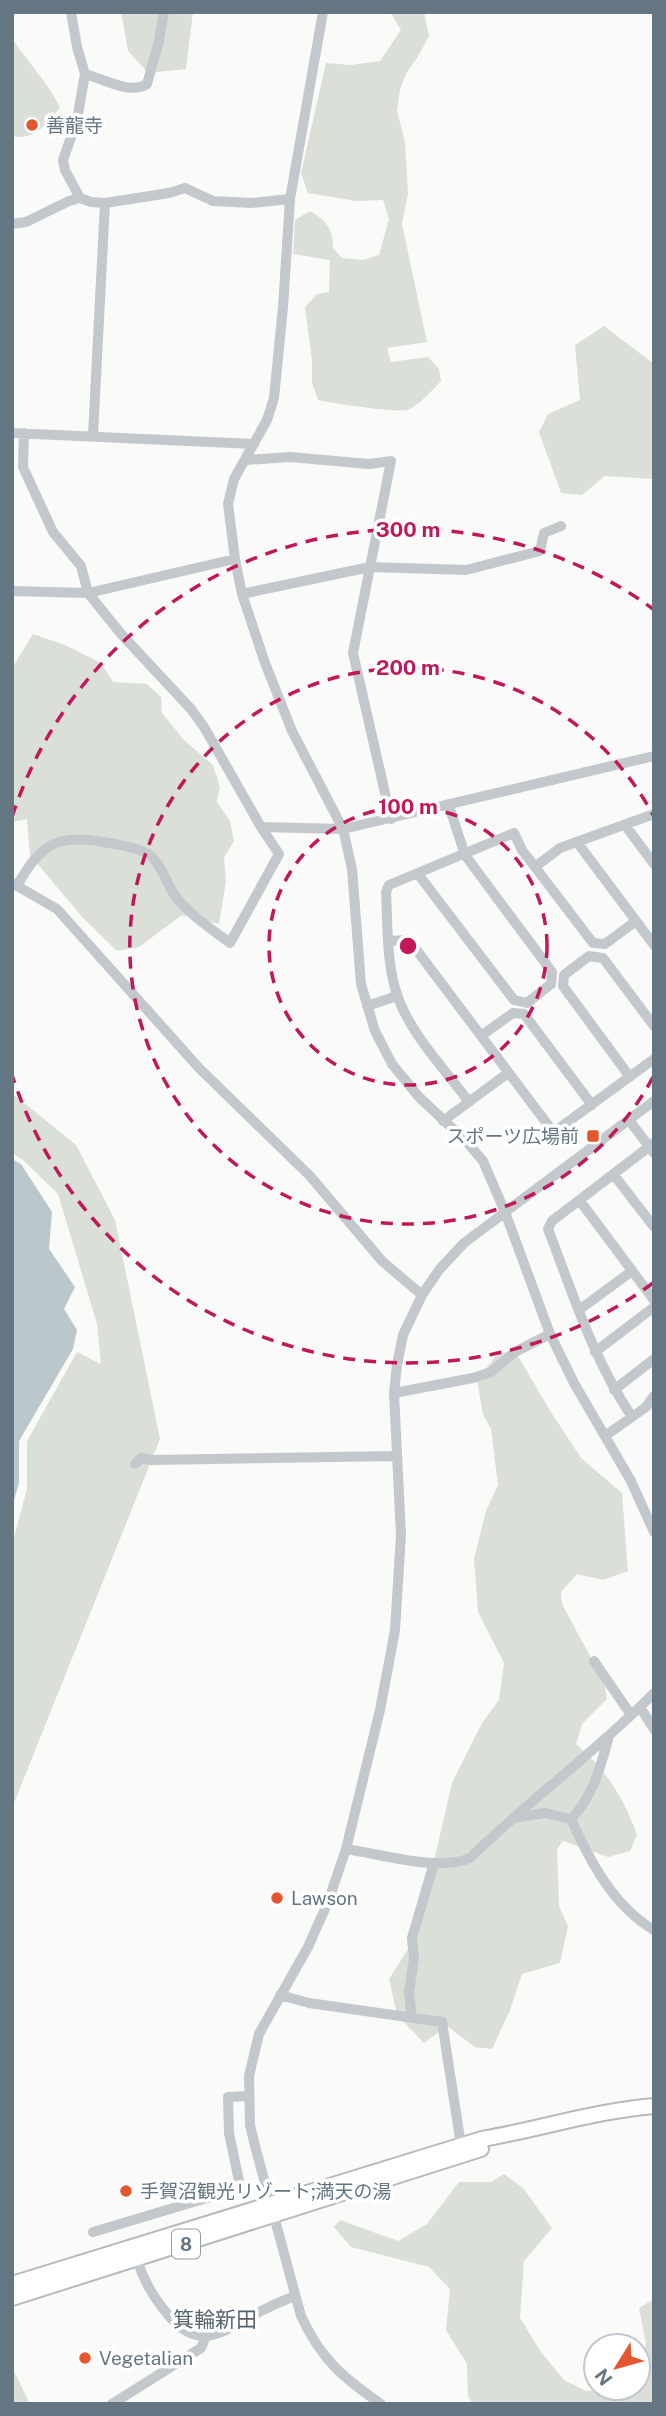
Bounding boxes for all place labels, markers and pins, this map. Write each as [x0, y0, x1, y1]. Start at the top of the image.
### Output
place label: 善龍寺 [46, 114, 103, 136]
marker: 善龍寺 [24, 117, 40, 133]
centre of rings [396, 934, 420, 958]
place label: スポーツ広場前 [446, 1125, 579, 1147]
marker: スポーツ広場前 [585, 1128, 601, 1144]
place label: Lawson [291, 1887, 358, 1909]
marker: Lawson [269, 1890, 285, 1906]
place label: 手賀沼観光リゾート;満天の湯 [140, 2180, 392, 2202]
marker: 手賀沼観光リゾート;満天の湯 [118, 2183, 134, 2199]
place label: Vegetalian [99, 2347, 193, 2369]
marker: Vegetalian [77, 2350, 93, 2366]

